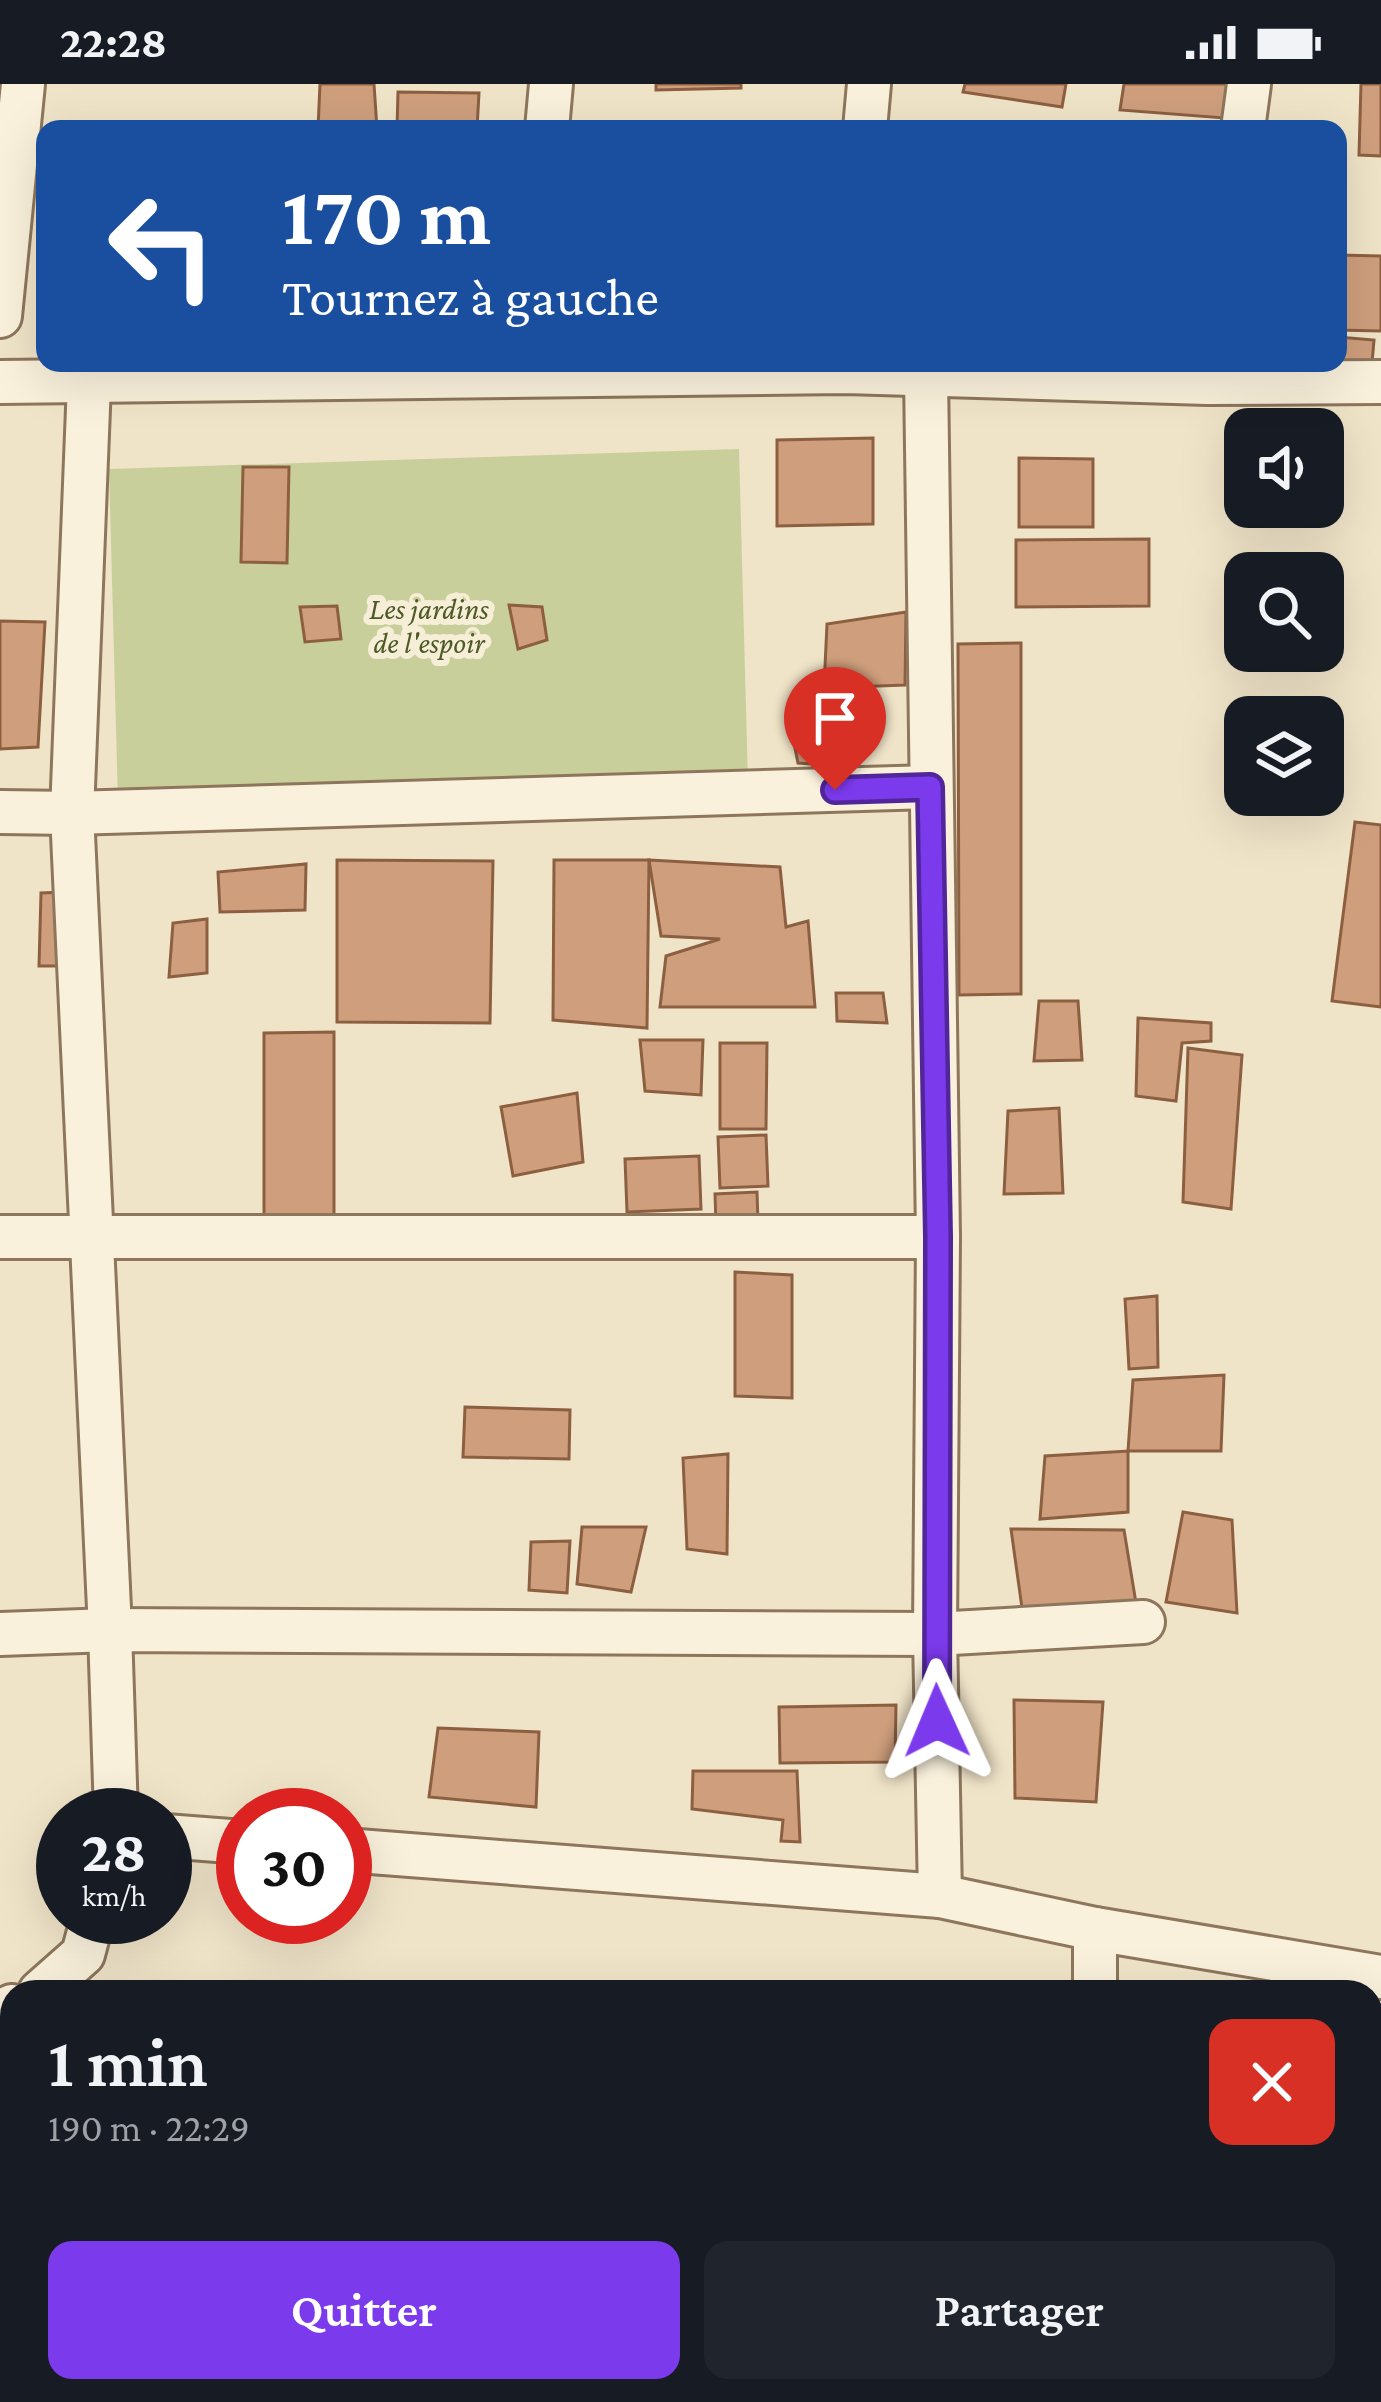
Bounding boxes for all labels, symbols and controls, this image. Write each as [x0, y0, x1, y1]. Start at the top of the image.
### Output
text: 22:28 [60, 17, 167, 67]
icon: left [84, 168, 240, 324]
text: 170 m [282, 169, 491, 262]
text: Tournez à gauche [282, 267, 659, 327]
map controls [1224, 408, 1344, 816]
button: sound [1224, 408, 1344, 528]
button: search [1224, 552, 1344, 672]
park label: Les jardins de l'espoir [369, 592, 489, 660]
pin [784, 667, 886, 790]
icon: arrive [802, 685, 868, 751]
button: layers [1224, 696, 1344, 816]
position arrow [874, 1658, 1000, 1784]
speed limit sign: 30 [216, 1788, 372, 1944]
text: 28 [81, 1817, 147, 1884]
text: km/h [82, 1879, 146, 1912]
button: close [1209, 2019, 1335, 2145]
text: 1 min [48, 2021, 208, 2101]
text: 190 m · 22:29 [48, 2106, 250, 2149]
button: Quitter [48, 2241, 680, 2379]
button: Partager [704, 2241, 1335, 2379]

